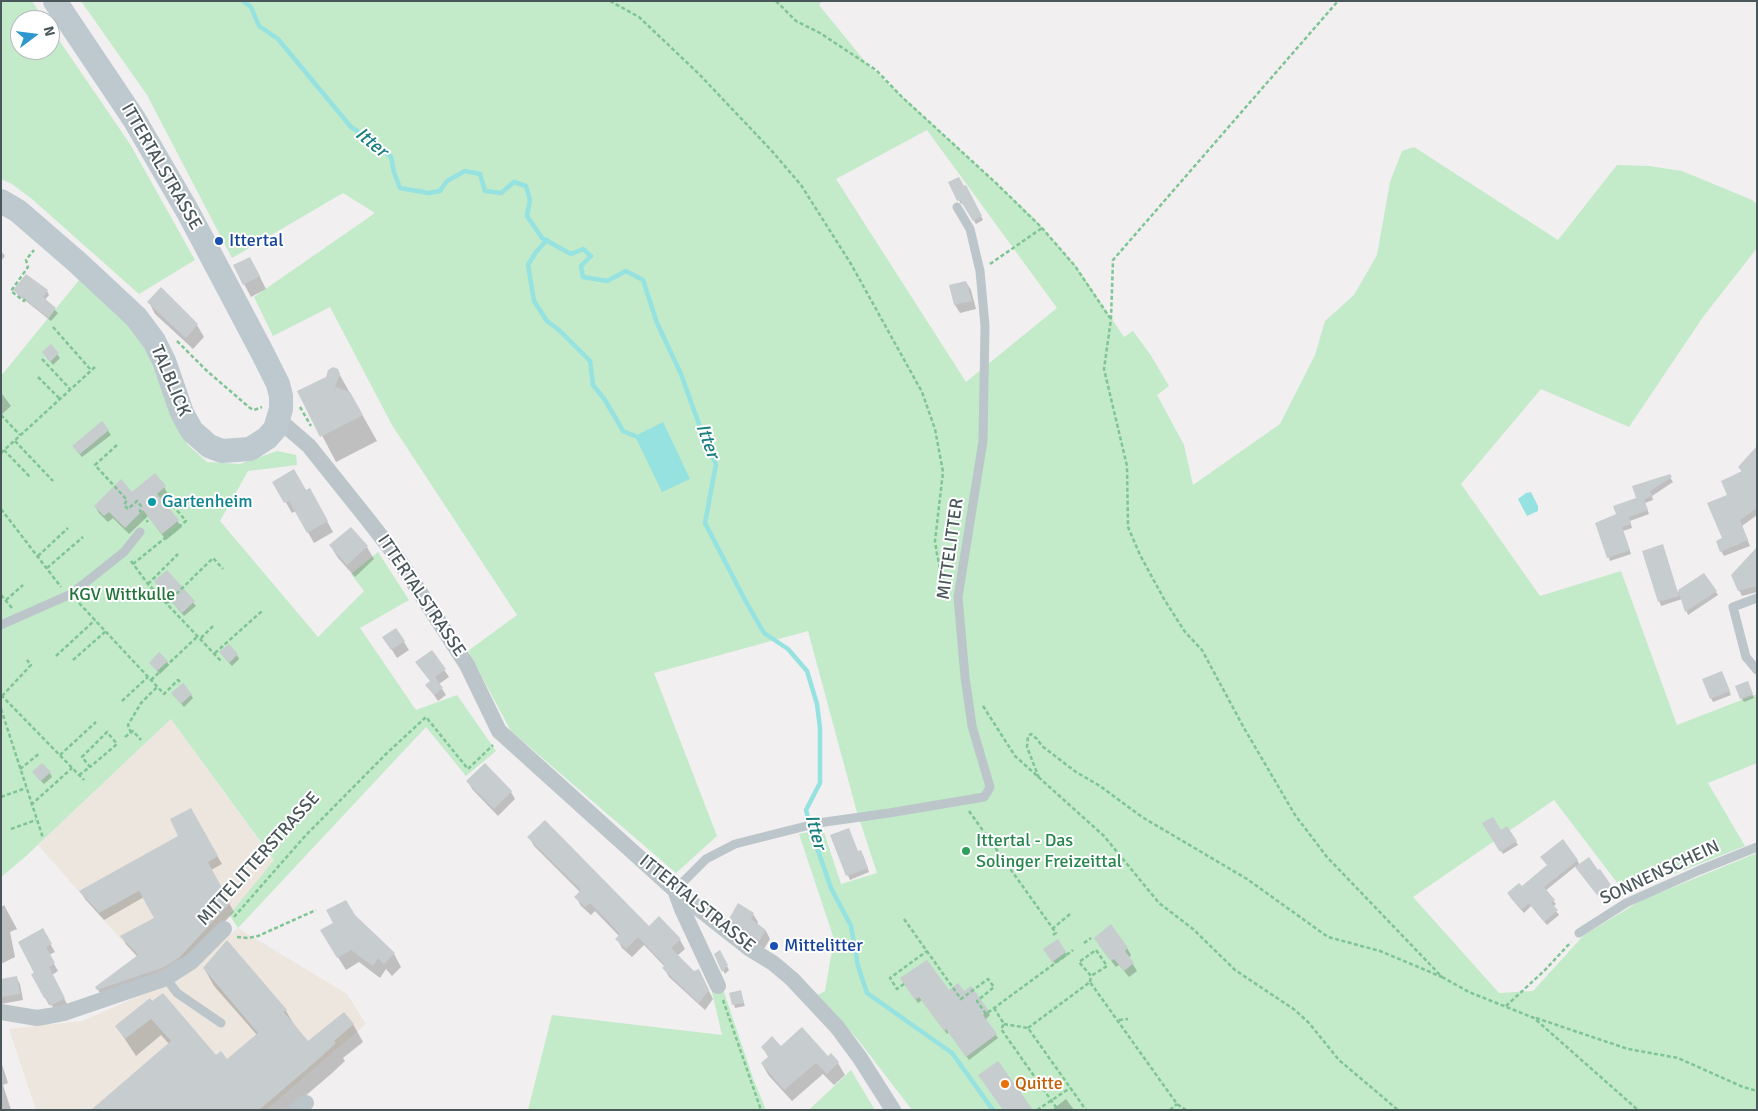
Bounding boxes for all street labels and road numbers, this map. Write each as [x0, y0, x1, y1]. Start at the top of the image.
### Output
street label: ITTERTALSTRASSE [116, 100, 206, 234]
street label: TALBLICK [145, 342, 195, 420]
street label: MITTELITTER [933, 497, 969, 601]
street label: ITTERTALSTRASSE [372, 531, 470, 661]
street label: MITTELITTERSTRASSE [193, 788, 325, 930]
street label: SONNENSCHEIN [1597, 836, 1723, 910]
street label: ITTERTALSTRASSE [635, 851, 759, 957]

